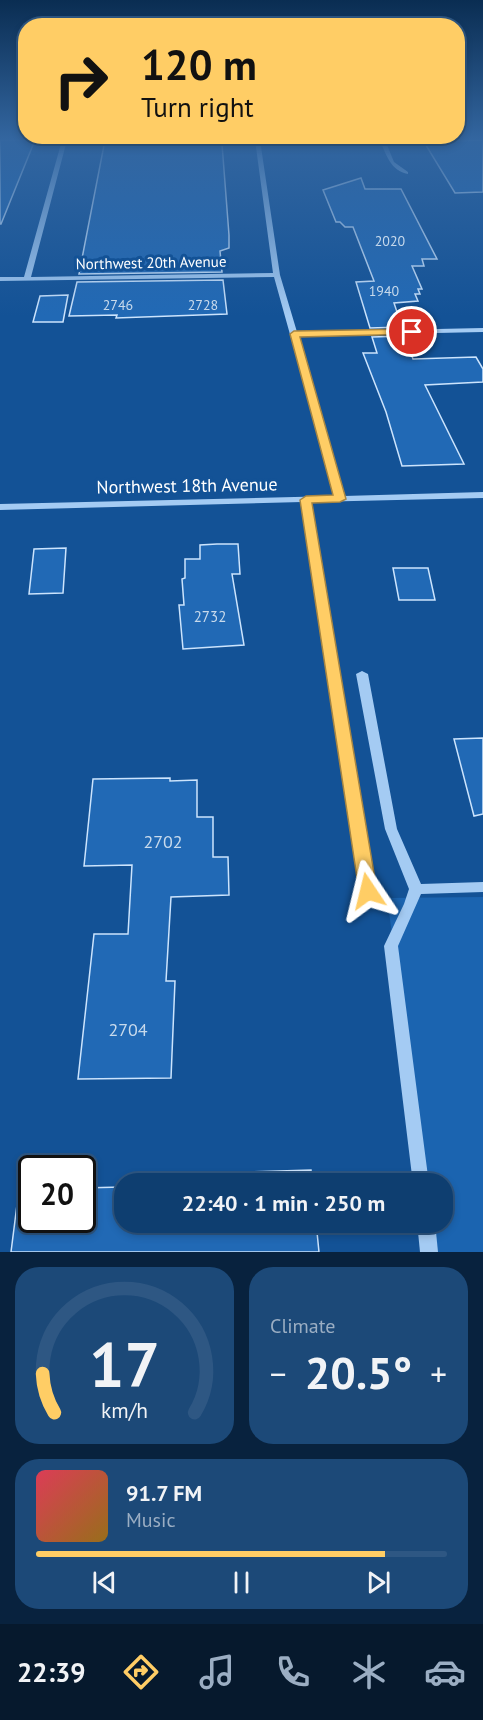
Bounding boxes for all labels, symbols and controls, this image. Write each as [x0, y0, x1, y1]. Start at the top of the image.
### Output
text: 120 m [141, 37, 257, 92]
icon: right [42, 42, 120, 120]
text: Turn right [141, 90, 254, 124]
house number: 2020 [375, 232, 406, 250]
street label: Northwest 20th Avenue [75, 252, 227, 273]
house number: 1940 [369, 282, 400, 300]
house number: 2746 [103, 296, 133, 314]
house number: 2728 [188, 296, 218, 314]
pin [386, 306, 437, 357]
icon: arrive [395, 315, 428, 348]
street label: Northwest 18th Avenue [96, 472, 278, 499]
house number: 2732 [194, 607, 226, 626]
house number: 2702 [143, 830, 183, 853]
position arrow [336, 859, 400, 923]
house number: 2704 [108, 1018, 148, 1041]
speed limit sign: 20 [18, 1155, 96, 1233]
text: 22:40 · 1 min · 250 m [182, 1189, 385, 1217]
text: Climate [270, 1313, 336, 1339]
text: 17 [89, 1323, 160, 1404]
text: 20.5° [305, 1343, 412, 1401]
text: − [270, 1352, 287, 1395]
text: + [430, 1352, 447, 1395]
text: km/h [101, 1396, 148, 1424]
text: 91.7 FM [126, 1479, 202, 1507]
text: Music [126, 1507, 175, 1533]
icon: previous [88, 1566, 121, 1599]
icon: pause [225, 1566, 258, 1599]
icon: next [362, 1566, 395, 1599]
icon: directions [120, 1651, 162, 1693]
icon: music [196, 1651, 238, 1693]
icon: phone [272, 1651, 314, 1693]
icon: climate [348, 1651, 390, 1693]
icon: car [424, 1651, 466, 1693]
text: 22:39 [17, 1655, 86, 1689]

